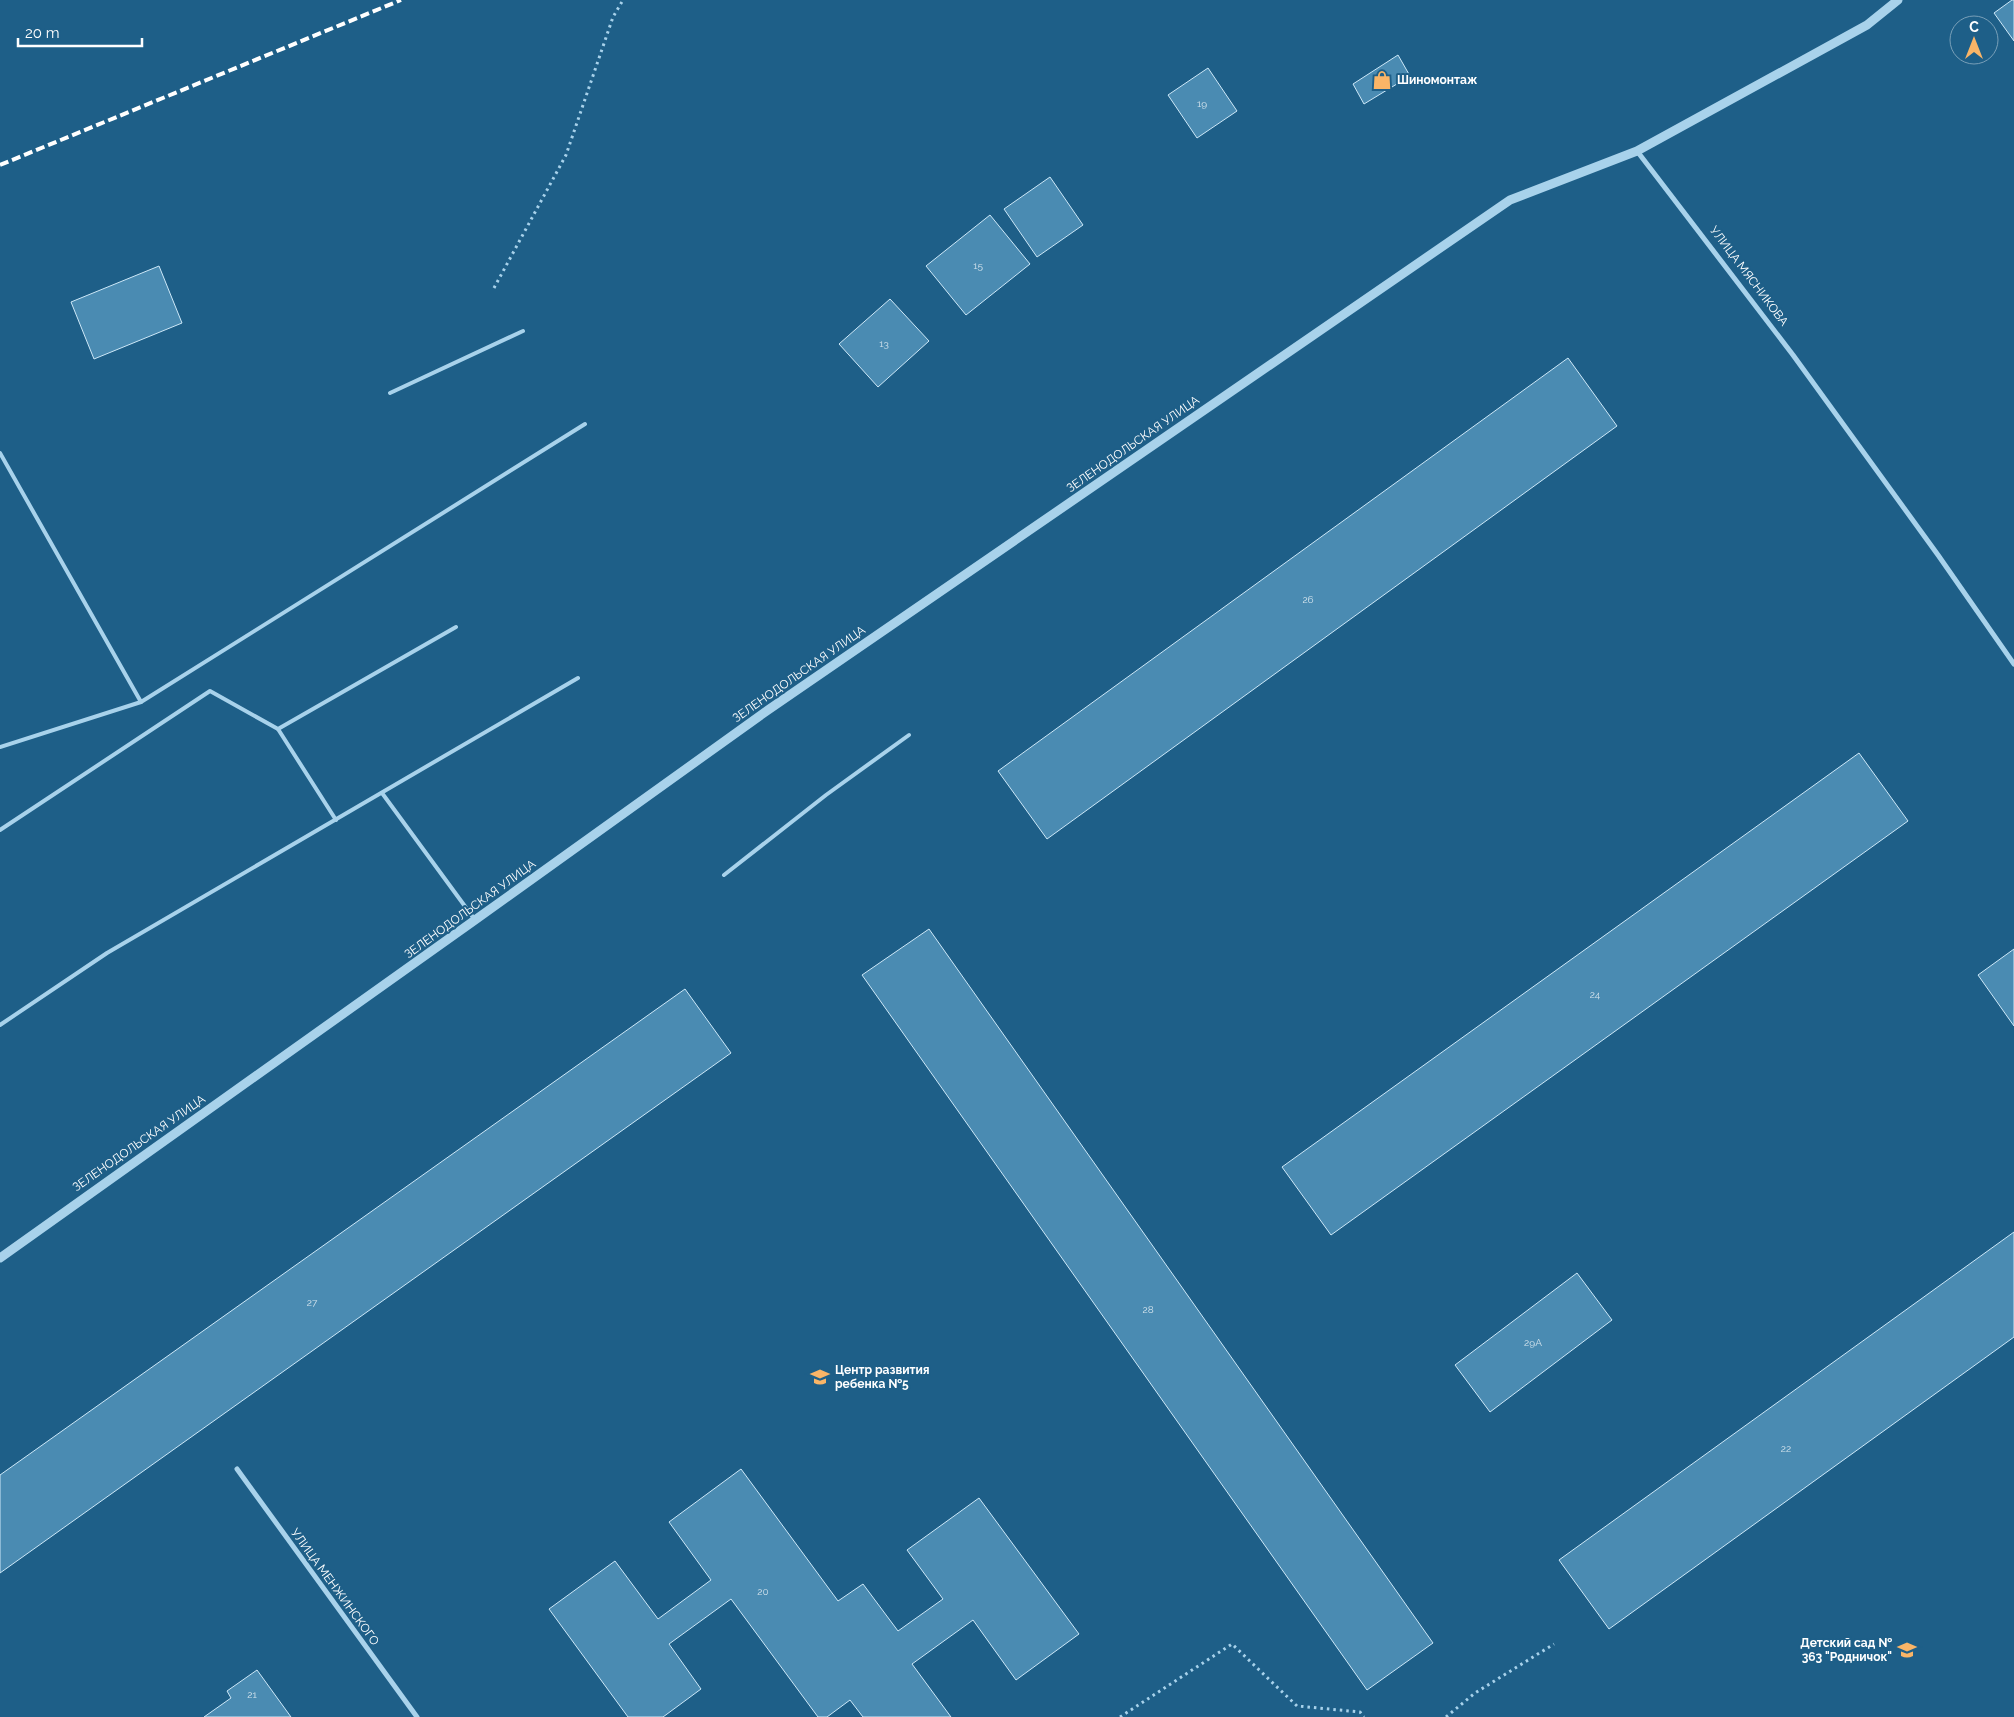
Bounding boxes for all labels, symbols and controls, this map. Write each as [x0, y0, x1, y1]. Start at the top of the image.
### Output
scale bar [18, 15, 141, 47]
north arrow [1949, 15, 1999, 65]
text: С [1969, 19, 1979, 35]
text: 20 m [25, 24, 60, 42]
shop icon: Шиномонтаж [1371, 69, 1393, 91]
place label: Шиномонтаж [1397, 73, 1478, 87]
house number: 19 [1197, 98, 1207, 109]
street label: УЛИЦА МЯСНИКОВА [1707, 223, 1791, 329]
house number: 15 [973, 260, 983, 271]
house number: 13 [879, 338, 889, 349]
street label: ЗЕЛЕНОДОЛЬСКАЯ УЛИЦА [1064, 393, 1202, 495]
house number: 26 [1302, 594, 1314, 605]
street label: ЗЕЛЕНОДОЛЬСКАЯ УЛИЦА [730, 623, 868, 725]
street label: ЗЕЛЕНОДОЛЬСКАЯ УЛИЦА [402, 857, 538, 961]
house number: 24 [1590, 989, 1601, 1000]
street label: ЗЕЛЕНОДОЛЬСКАЯ УЛИЦА [70, 1092, 208, 1194]
house number: 27 [307, 1297, 318, 1308]
house number: 28 [1142, 1304, 1154, 1315]
house number: 29А [1524, 1337, 1542, 1348]
place label: Центр развития ребенка №5 [835, 1363, 930, 1391]
school or university icon: Центр развития ребенка №5 [809, 1366, 831, 1388]
house number: 22 [1781, 1443, 1791, 1454]
street label: УЛИЦА МЕНЖИНСКОГО [288, 1526, 382, 1648]
house number: 20 [757, 1586, 769, 1597]
place label: Детский сад № 363 "Родничок" [1800, 1636, 1892, 1664]
school or university icon: Детский сад № 363 "Родничок" [1896, 1639, 1918, 1661]
house number: 21 [247, 1689, 257, 1700]

